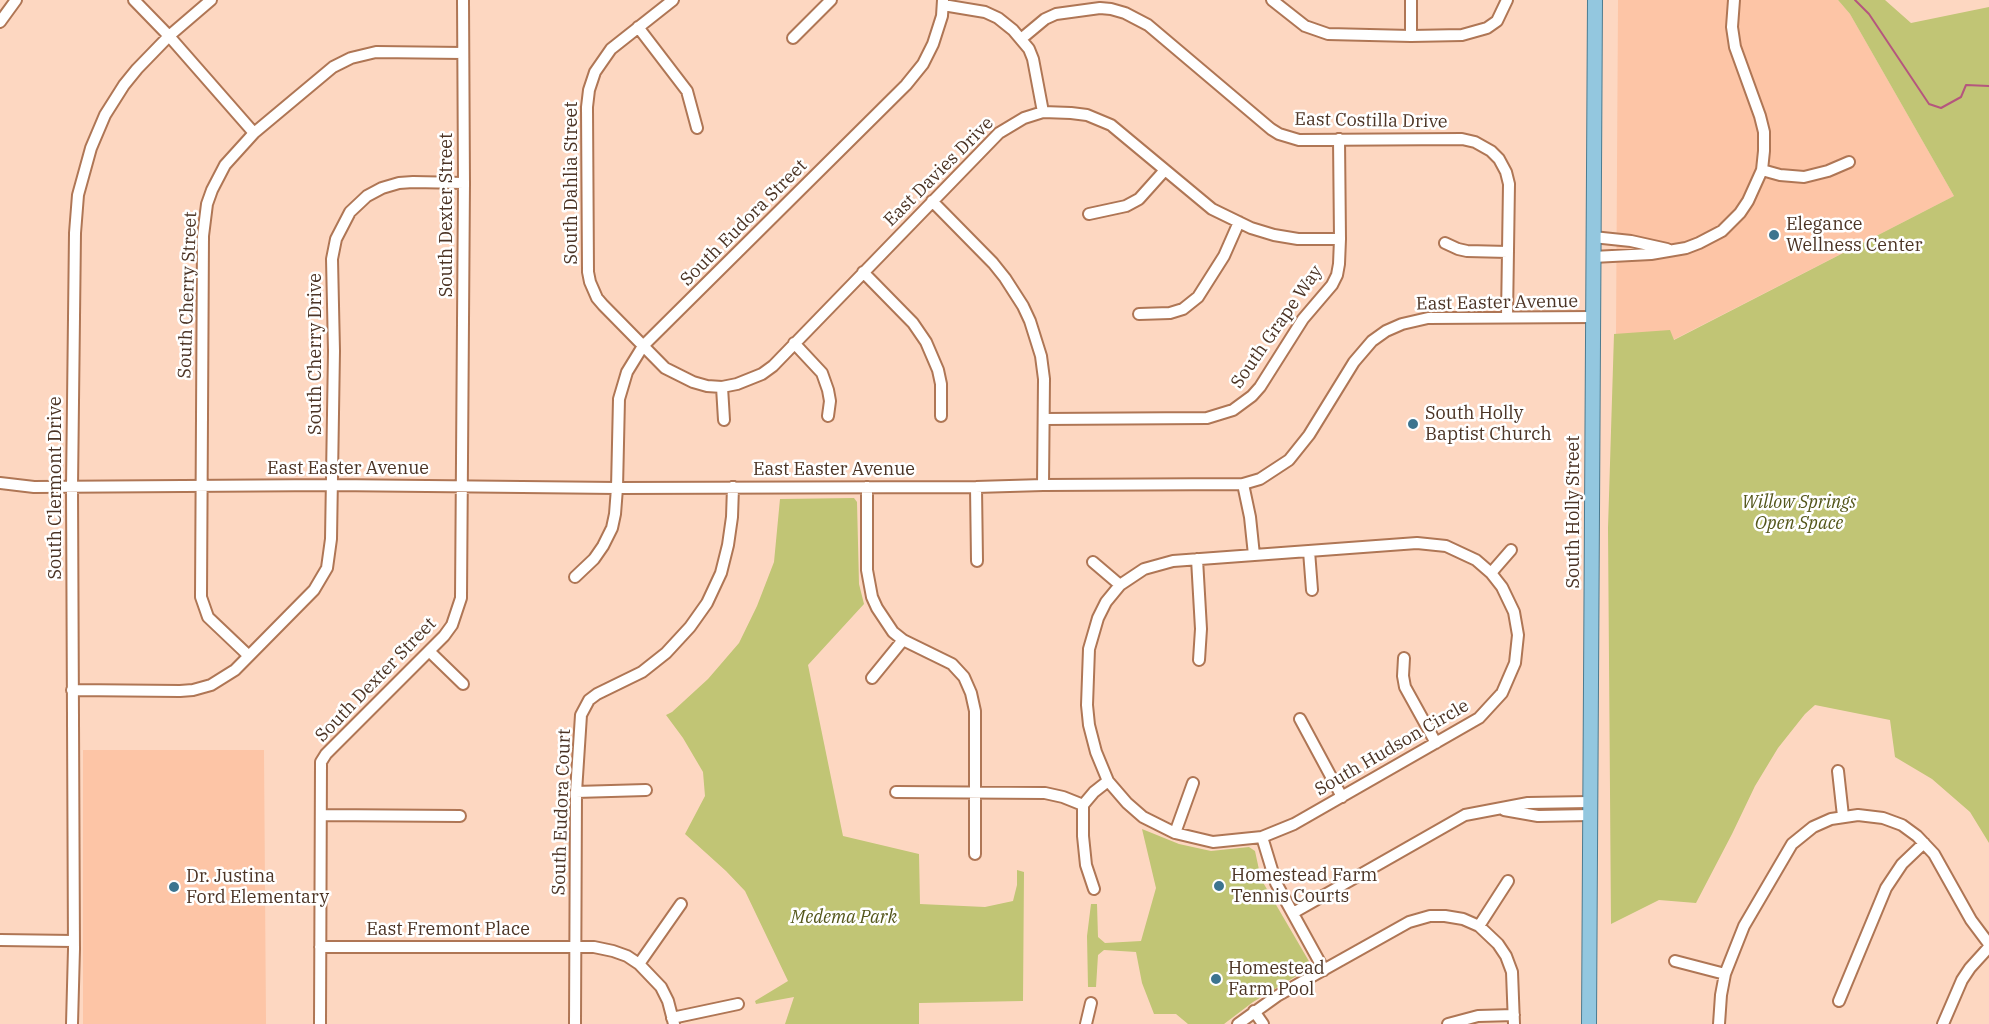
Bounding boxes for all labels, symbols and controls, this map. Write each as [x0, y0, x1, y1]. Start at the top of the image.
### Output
street label: South Dahlia Street [561, 101, 583, 265]
street label: East Costilla Drive [1294, 109, 1448, 133]
street label: East Davies Drive [880, 113, 998, 231]
street label: South Dexter Street [436, 133, 458, 297]
street label: South Eudora Street [676, 155, 812, 291]
street label: South Cherry Street [174, 211, 202, 379]
place label: Elegance Wellness Center [1786, 214, 1922, 256]
marker: Elegance Wellness Center [1767, 228, 1781, 242]
street label: South Grape Way [1227, 261, 1327, 393]
street label: South Cherry Drive [305, 273, 327, 435]
street label: East Easter Avenue [1416, 291, 1578, 315]
street label: South Clermont Drive [45, 396, 67, 580]
place label: South Holly Baptist Church [1425, 403, 1552, 446]
marker: South Holly Baptist Church [1406, 417, 1420, 431]
street label: South Holly Street [1563, 435, 1585, 589]
street label: East Easter Avenue [267, 458, 429, 480]
street label: East Easter Avenue [753, 459, 915, 481]
park label: Willow Springs Open Space [1742, 492, 1856, 534]
street label: South Dexter Street [311, 613, 441, 747]
street label: South Hudson Circle [1311, 695, 1473, 801]
street label: South Eudora Court [548, 728, 576, 896]
place label: Homestead Farm Tennis Courts [1231, 865, 1377, 908]
place label: Dr. Justina Ford Elementary [186, 866, 329, 908]
marker: Homestead Farm Tennis Courts [1212, 879, 1226, 893]
marker: Dr. Justina Ford Elementary [167, 880, 181, 894]
park label: Medema Park [791, 907, 897, 929]
street label: East Fremont Place [366, 919, 530, 941]
place label: Homestead Farm Pool [1228, 958, 1325, 1000]
marker: Homestead Farm Pool [1209, 972, 1223, 986]

